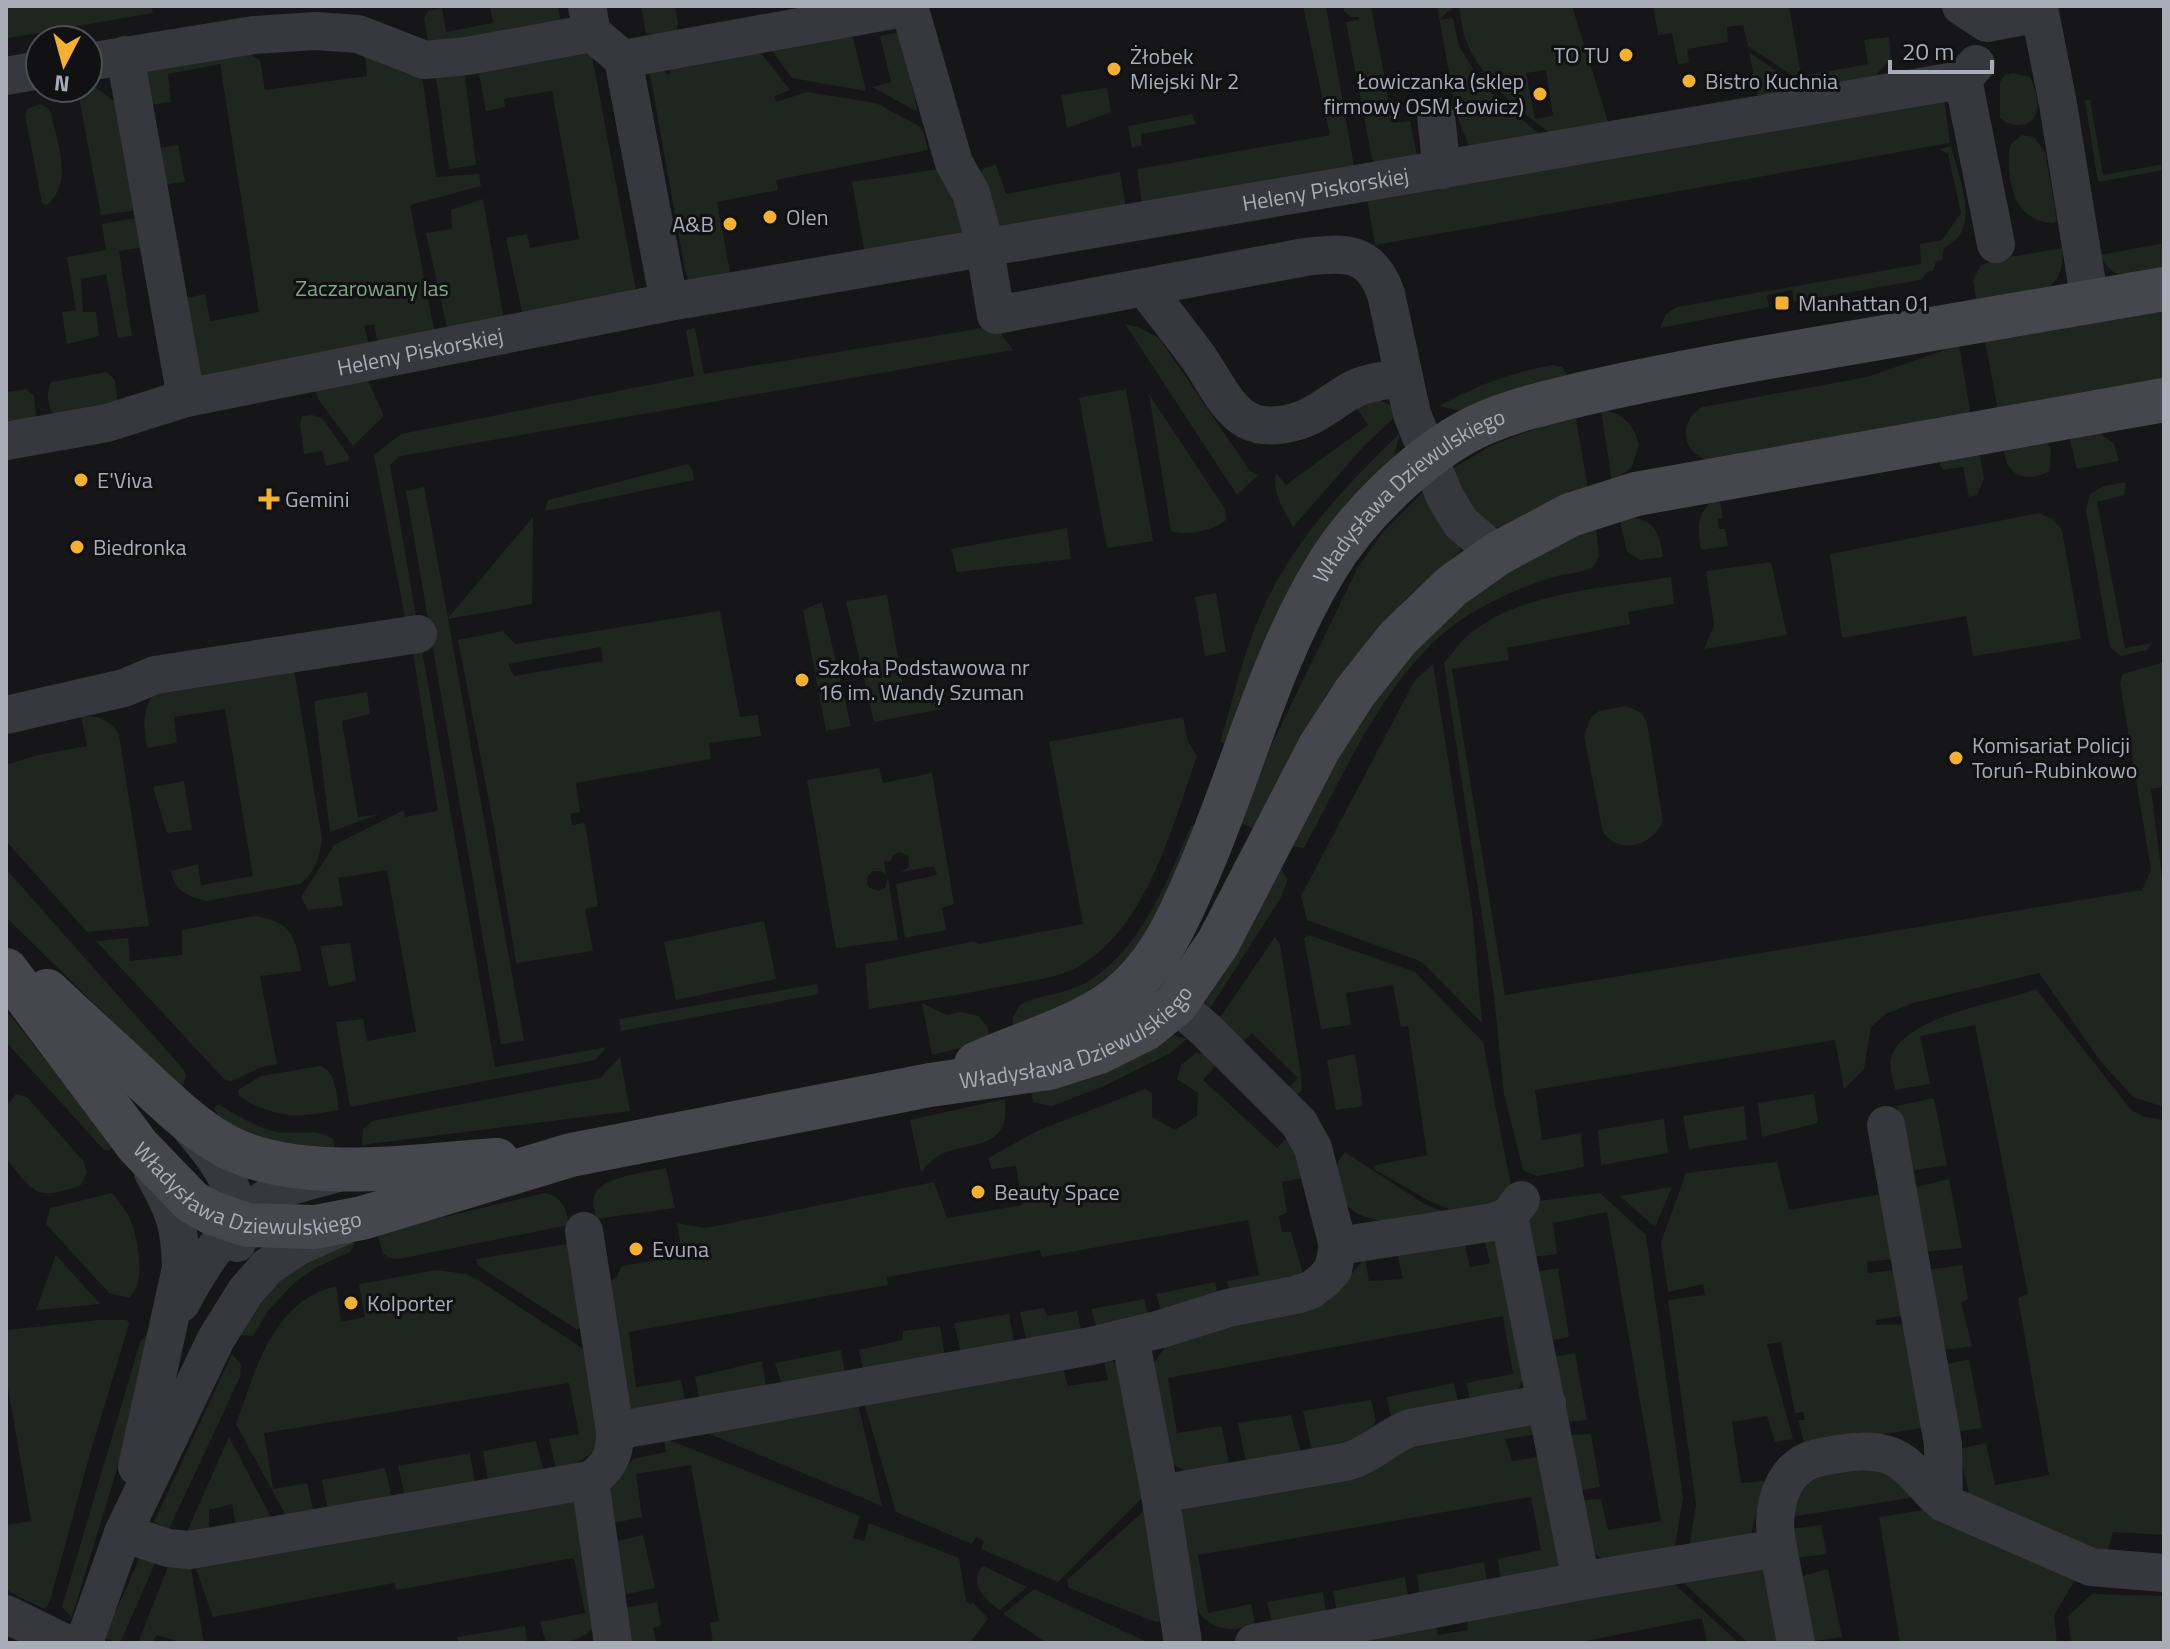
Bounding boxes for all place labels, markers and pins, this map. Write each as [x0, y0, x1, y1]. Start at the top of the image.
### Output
place label: TO TU [1554, 38, 1610, 72]
place label: Żłobek Miejski Nr 2 [1130, 39, 1239, 98]
marker: TO TU [1617, 46, 1635, 64]
marker: Żłobek Miejski Nr 2 [1105, 60, 1123, 78]
place label: Łowiczanka (sklep firmowy OSM Łowicz) [1323, 64, 1524, 123]
place label: Bistro Kuchnia [1705, 64, 1838, 98]
marker: Bistro Kuchnia [1680, 72, 1698, 90]
marker: Łowiczanka (sklep firmowy OSM Łowicz) [1531, 85, 1549, 103]
place label: Olen [786, 200, 829, 234]
place label: A&B [672, 207, 714, 241]
marker: Olen [761, 208, 779, 226]
marker: A&B [721, 215, 739, 233]
place label: Manhattan 01 [1798, 286, 1930, 320]
marker: Manhattan 01 [1773, 294, 1791, 312]
place label: E'Viva [97, 463, 153, 497]
marker: E'Viva [72, 471, 90, 489]
place label: Gemini [285, 482, 350, 516]
marker: Gemini [260, 490, 278, 508]
place label: Biedronka [93, 530, 186, 564]
marker: Biedronka [68, 538, 86, 556]
place label: Szkoła Podstawowa nr 16 im. Wandy Szuman [818, 650, 1030, 709]
marker: Szkoła Podstawowa nr 16 im. Wandy Szuman [793, 671, 811, 689]
place label: Komisariat Policji Toruń-Rubinkowo [1972, 728, 2137, 787]
marker: Komisariat Policji Toruń-Rubinkowo [1947, 749, 1965, 767]
place label: Beauty Space [994, 1175, 1120, 1209]
marker: Beauty Space [969, 1183, 987, 1201]
place label: Evuna [652, 1232, 709, 1266]
marker: Evuna [627, 1240, 645, 1258]
place label: Kolporter [367, 1286, 454, 1320]
marker: Kolporter [342, 1294, 360, 1312]

